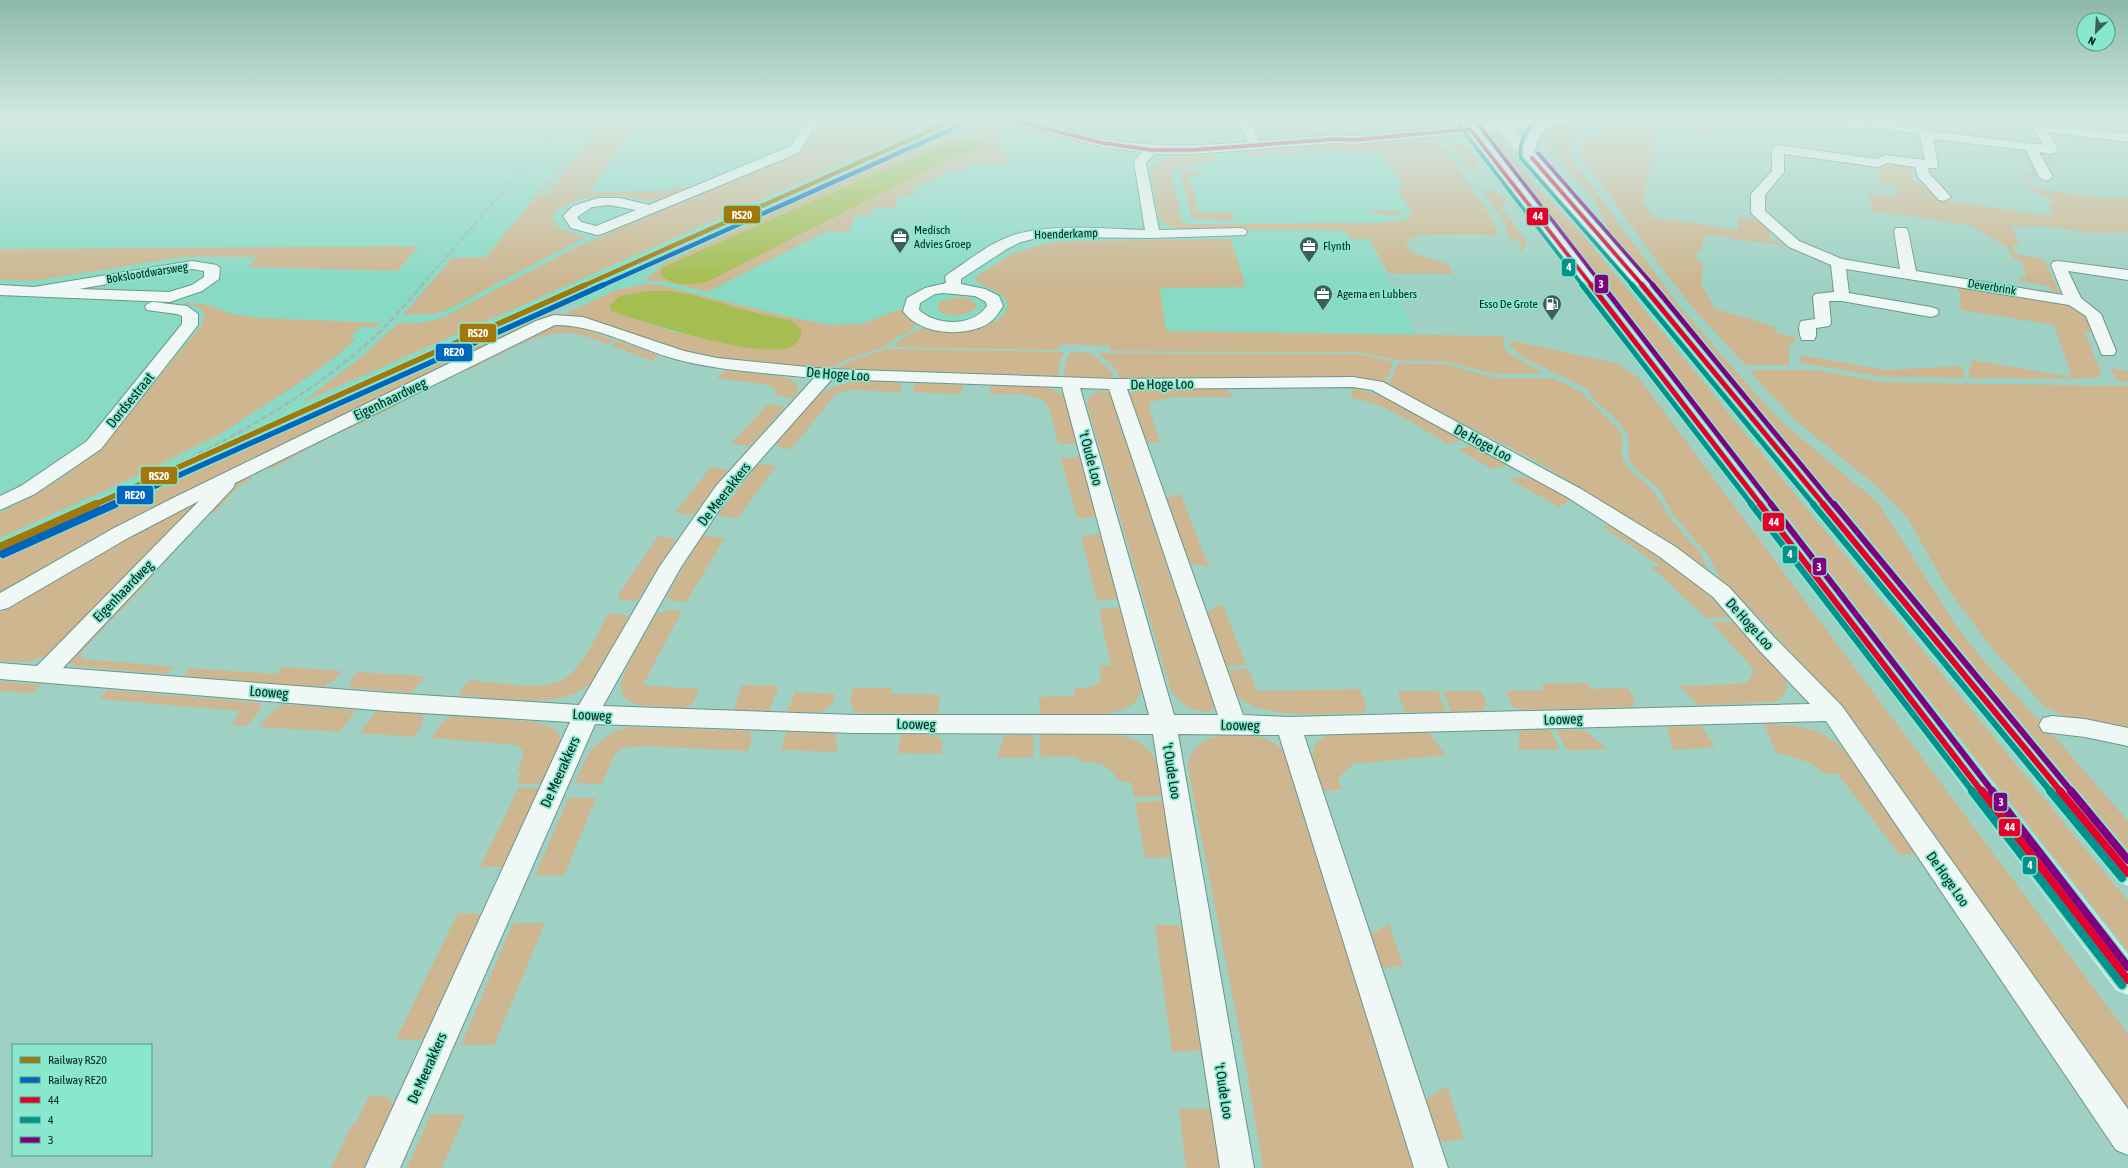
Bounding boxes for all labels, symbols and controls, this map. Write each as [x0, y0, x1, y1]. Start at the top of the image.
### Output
north arrow [2076, 12, 2116, 52]
text: N [2086, 34, 2097, 48]
line badge: RS20 [723, 205, 761, 224]
line badge: 44 [1526, 207, 1549, 226]
text: RS20 [732, 209, 752, 221]
text: 44 [1532, 210, 1543, 222]
place label: Medisch Advies Groep [914, 223, 972, 251]
office icon: Medisch Advies Groep [889, 226, 911, 254]
street label: Hoenderkamp [1034, 226, 1098, 242]
office icon: Flynth [1298, 235, 1320, 263]
place label: Flynth [1323, 239, 1351, 253]
line badge: 4 [1561, 258, 1576, 277]
street label: Bokslootdwarsweg [105, 260, 190, 286]
text: 4 [1565, 261, 1572, 273]
line badge: 3 [1594, 274, 1609, 294]
street label: Deverbrink [1967, 276, 2018, 298]
text: 3 [1598, 278, 1604, 290]
office icon: Agema en Lubbers [1312, 283, 1334, 311]
place label: Agema en Lubbers [1337, 287, 1417, 301]
fuel station icon: Esso De Grote [1541, 293, 1563, 321]
place label: Esso De Grote [1479, 297, 1538, 311]
line badge: RS20 [459, 323, 497, 343]
text: RS20 [468, 327, 488, 339]
line badge: RE20 [435, 343, 473, 362]
text: RE20 [444, 346, 464, 358]
street label: De Hoge Loo [806, 364, 870, 384]
street label: Dordsestraat [103, 369, 157, 431]
street label: Eigenhaardweg [351, 374, 429, 424]
street label: De Hoge Loo [1130, 375, 1194, 393]
street label: De Hoge Loo [1451, 421, 1515, 465]
street label: 't Oude Loo [1076, 429, 1106, 487]
street label: De Meerakkers [694, 459, 754, 529]
line badge: RS20 [140, 466, 178, 485]
text: RS20 [149, 470, 169, 482]
line badge: RE20 [116, 485, 154, 505]
text: RE20 [125, 489, 145, 501]
line badge: 44 [1762, 512, 1785, 532]
text: 44 [1768, 516, 1779, 528]
line badge: 4 [1782, 545, 1798, 564]
text: 4 [1786, 548, 1793, 560]
street label: Eigenhaardweg [90, 557, 156, 625]
line badge: 3 [1812, 557, 1827, 576]
text: 3 [1816, 561, 1822, 573]
street label: De Hoge Loo [1723, 595, 1777, 653]
street label: Looweg [249, 683, 289, 701]
street label: Looweg [572, 706, 612, 724]
street label: Looweg [1543, 710, 1583, 728]
street label: Looweg [896, 716, 936, 732]
street label: Looweg [1220, 717, 1260, 733]
street label: De Meerakkers [537, 734, 583, 810]
street label: 't Oude Loo [1160, 742, 1184, 800]
line badge: 3 [1993, 792, 2008, 812]
text: 3 [1998, 796, 2004, 808]
line badge: 44 [1998, 818, 2021, 837]
text: 44 [2004, 821, 2015, 833]
street label: De Hoge Loo [1923, 848, 1973, 910]
line badge: 4 [2022, 856, 2037, 875]
text: 4 [2026, 859, 2033, 871]
street label: De Meerakkers [404, 1030, 450, 1106]
legend [12, 1044, 152, 1156]
text: Railway RS20 [48, 1053, 107, 1067]
street label: 't Oude Loo [1212, 1062, 1236, 1120]
text: Railway RE20 [48, 1073, 107, 1087]
text: 44 [48, 1093, 60, 1107]
text: 4 [48, 1113, 54, 1127]
text: 3 [48, 1133, 54, 1147]

